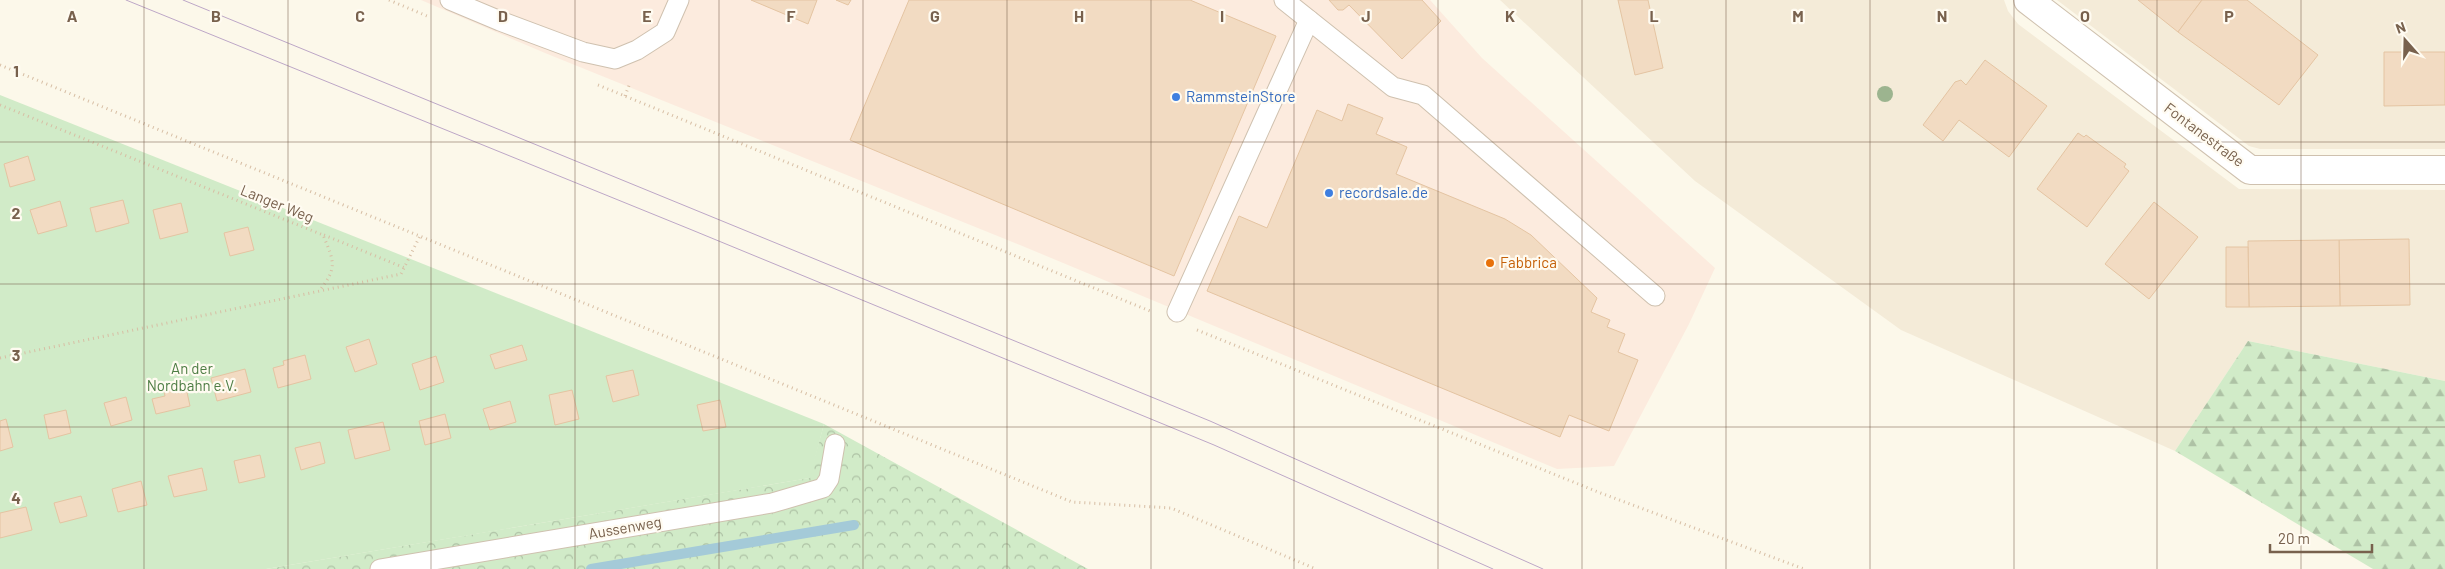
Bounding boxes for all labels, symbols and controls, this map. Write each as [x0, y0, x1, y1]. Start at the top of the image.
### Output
text: A [67, 6, 78, 25]
text: B [211, 6, 221, 25]
text: C [355, 6, 365, 25]
text: D [498, 6, 508, 25]
text: E [642, 6, 652, 25]
text: F [787, 6, 796, 25]
text: G [930, 6, 940, 25]
text: H [1074, 6, 1084, 25]
text: I [1220, 6, 1224, 25]
text: J [1361, 6, 1371, 25]
text: K [1505, 6, 1515, 25]
text: L [1649, 6, 1659, 25]
text: M [1792, 6, 1804, 25]
text: N [1937, 6, 1947, 25]
text: O [2080, 6, 2090, 25]
text: P [2224, 6, 2234, 25]
north arrow [2380, 15, 2430, 65]
text: N [2393, 18, 2408, 37]
text: 1 [13, 61, 19, 80]
place label: RammsteinStore [1186, 87, 1296, 105]
marker: RammsteinStore [1170, 91, 1182, 103]
street label: Fontanestraße [2161, 98, 2248, 170]
street label: Langer Weg [238, 180, 317, 226]
place label: recordsale.de [1339, 183, 1428, 201]
marker: recordsale.de [1323, 187, 1335, 199]
text: 2 [12, 203, 21, 222]
place label: Fabbrica [1500, 253, 1557, 271]
marker: Fabbrica [1484, 257, 1496, 269]
text: 3 [12, 345, 20, 364]
park label: An der Nordbahn e.V. [147, 359, 237, 394]
text: 4 [11, 488, 21, 507]
street label: Aussenweg [587, 512, 663, 542]
scale bar [2270, 522, 2372, 554]
text: 20 m [2278, 529, 2310, 547]

